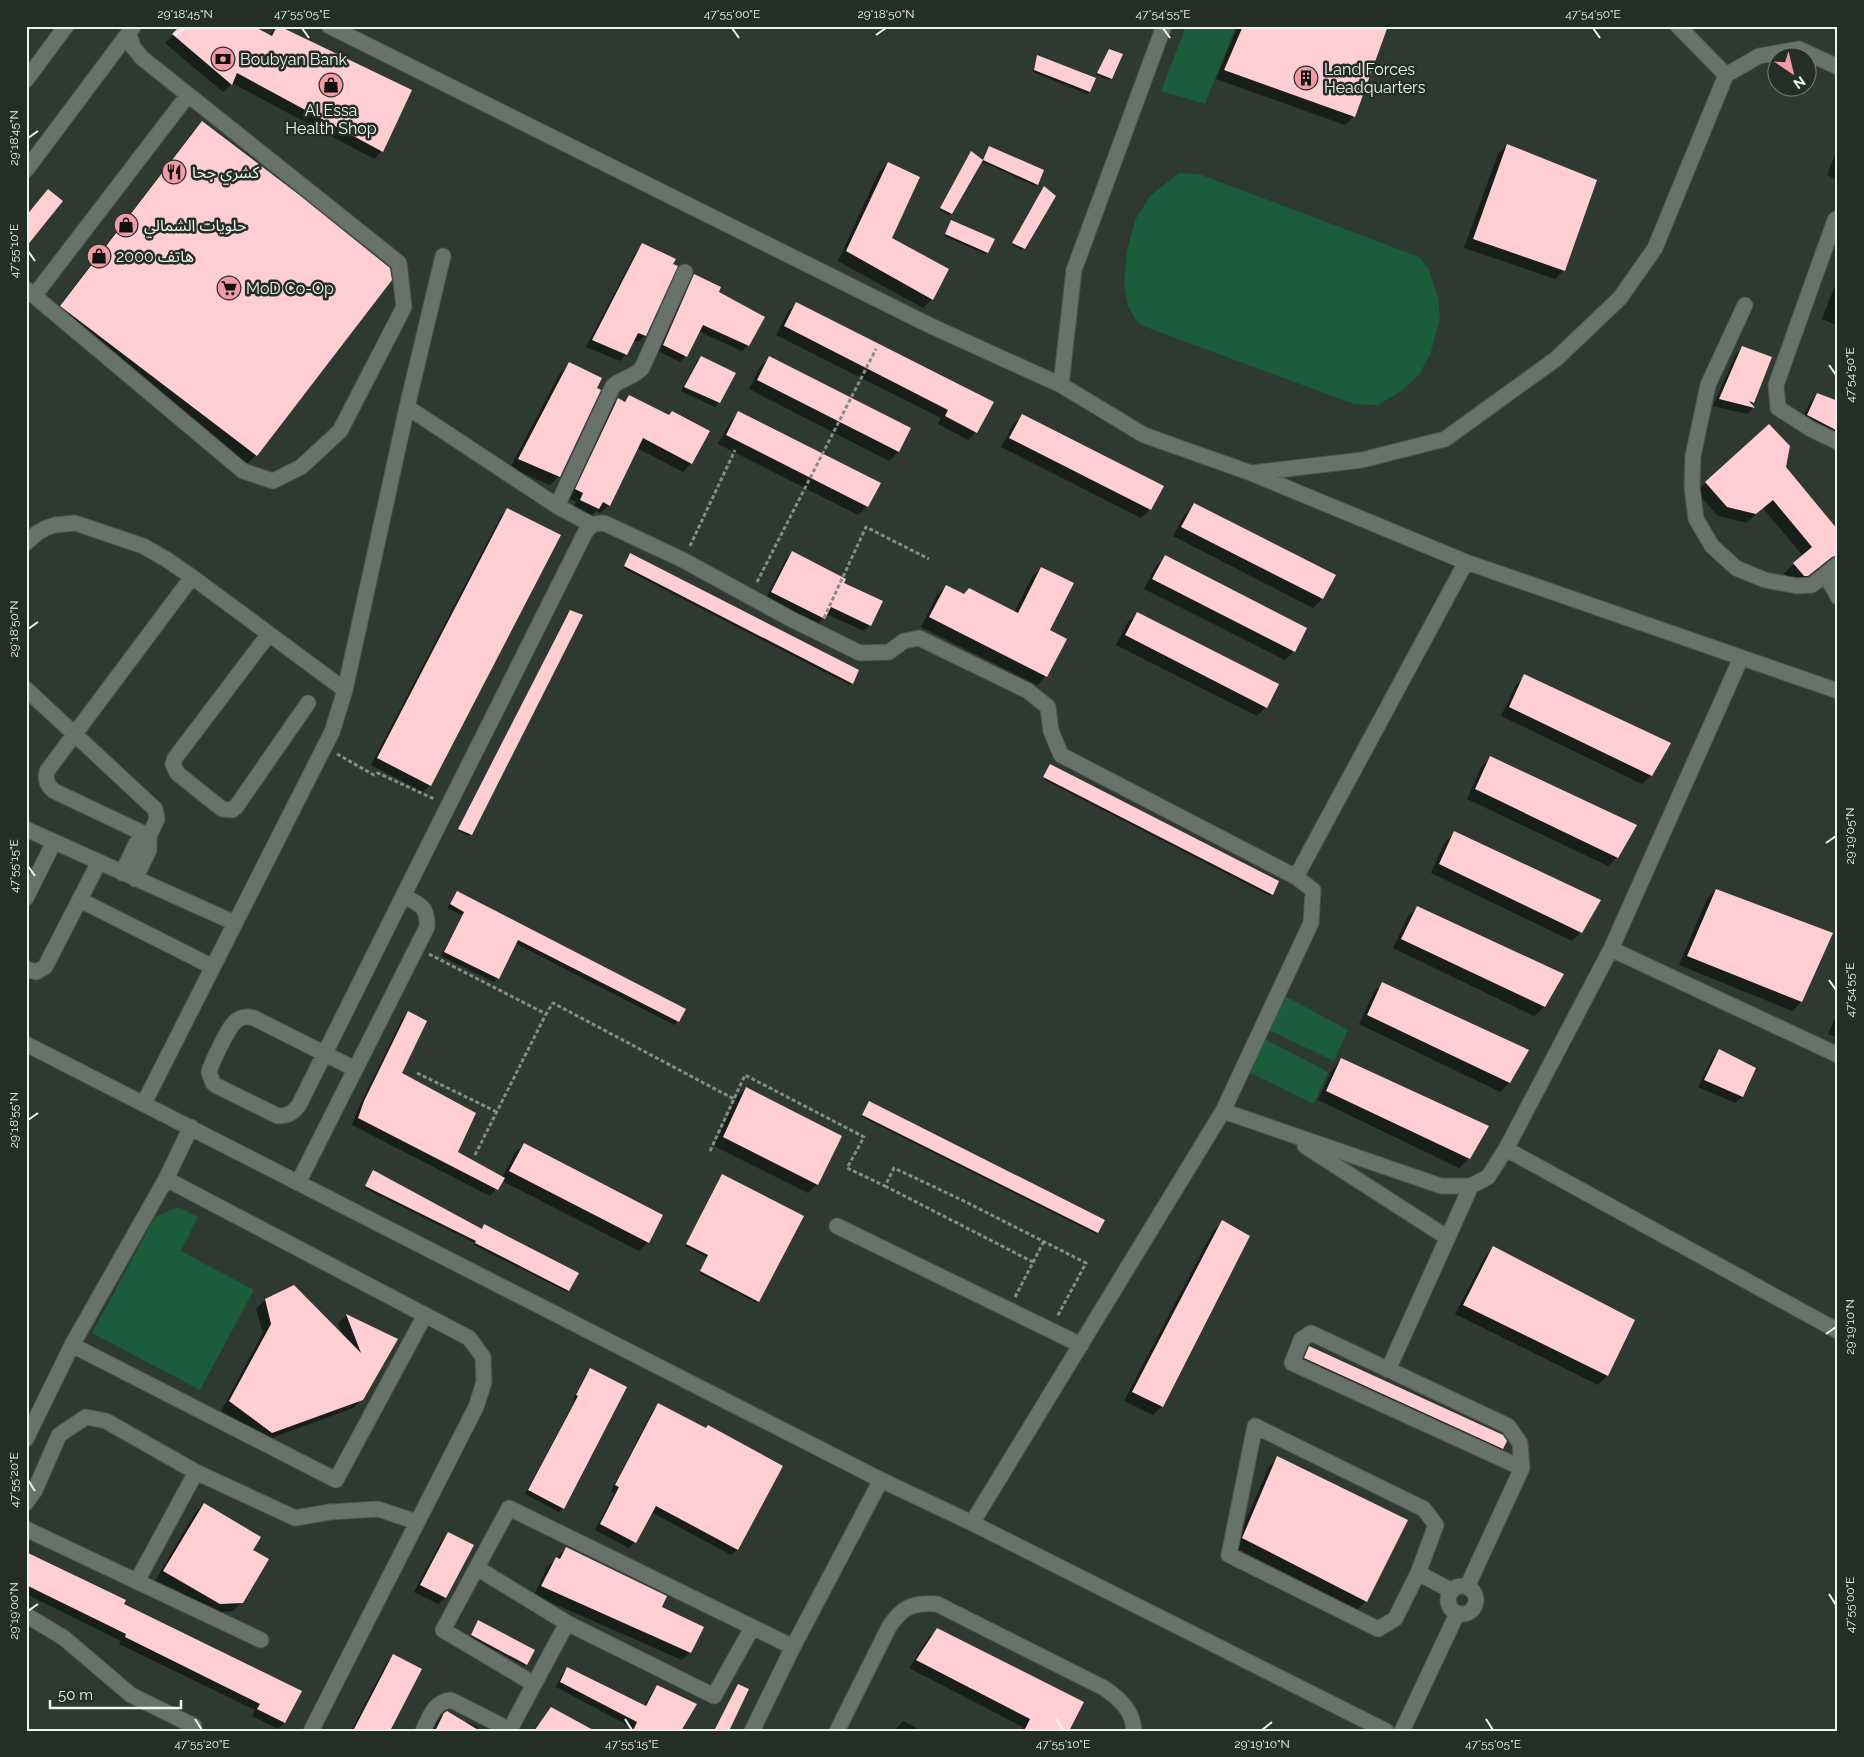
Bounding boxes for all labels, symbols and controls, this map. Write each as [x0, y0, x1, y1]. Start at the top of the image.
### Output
text: 29°18'45"N [157, 7, 213, 21]
text: 47°55'05"E [274, 7, 330, 21]
text: 47°55'00"E [704, 7, 760, 21]
text: 29°18'50"N [857, 7, 915, 21]
text: 47°54'55"E [1136, 7, 1190, 21]
text: 47°54'50"E [1565, 7, 1621, 21]
bank icon: Boubyan Bank [210, 46, 236, 72]
north arrow [1766, 48, 1816, 98]
place label: Boubyan Bank [240, 50, 348, 69]
place label: Land Forces Headquarters [1324, 60, 1426, 97]
building icon: Land Forces Headquarters [1293, 65, 1319, 91]
shop icon: Al Essa Health Shop [318, 72, 344, 98]
text: N [1790, 73, 1808, 92]
place label: Al Essa Health Shop [285, 101, 377, 138]
text: 29°18'45"N [7, 110, 21, 166]
restaurant icon: كشري جحا [161, 159, 187, 185]
place label: كشري جحا [192, 163, 259, 185]
shop icon: حلويات الشمالي [113, 212, 139, 238]
place label: حلويات الشمالي [144, 216, 247, 238]
text: 47°55'10"E [7, 224, 21, 278]
shop icon: هاتف 2000 [86, 243, 112, 269]
place label: هاتف 2000 [116, 247, 194, 266]
supermarket icon: MoD Co-Op [216, 275, 242, 301]
place label: MoD Co-Op [246, 279, 334, 298]
text: 47°54'50"E [1843, 347, 1857, 403]
text: 29°18'50"N [7, 600, 21, 658]
text: 29°19'05"N [1843, 808, 1857, 864]
text: 47°55'15"E [7, 839, 21, 893]
text: 47°54'55"E [1843, 963, 1857, 1017]
text: 29°18'55"N [7, 1092, 21, 1148]
text: 29°19'10"N [1843, 1299, 1857, 1355]
text: 47°55'20"E [7, 1452, 21, 1508]
text: 47°55'00"E [1843, 1577, 1857, 1633]
text: 29°19'00"N [7, 1582, 21, 1640]
scale bar [50, 1677, 181, 1709]
text: 50 m [58, 1686, 93, 1704]
text: 47°55'20"E [174, 1737, 230, 1751]
text: 47°55'15"E [605, 1737, 659, 1751]
text: 47°55'10"E [1036, 1737, 1090, 1751]
text: 29°19'10"N [1234, 1737, 1290, 1751]
text: 47°55'05"E [1465, 1737, 1521, 1751]

